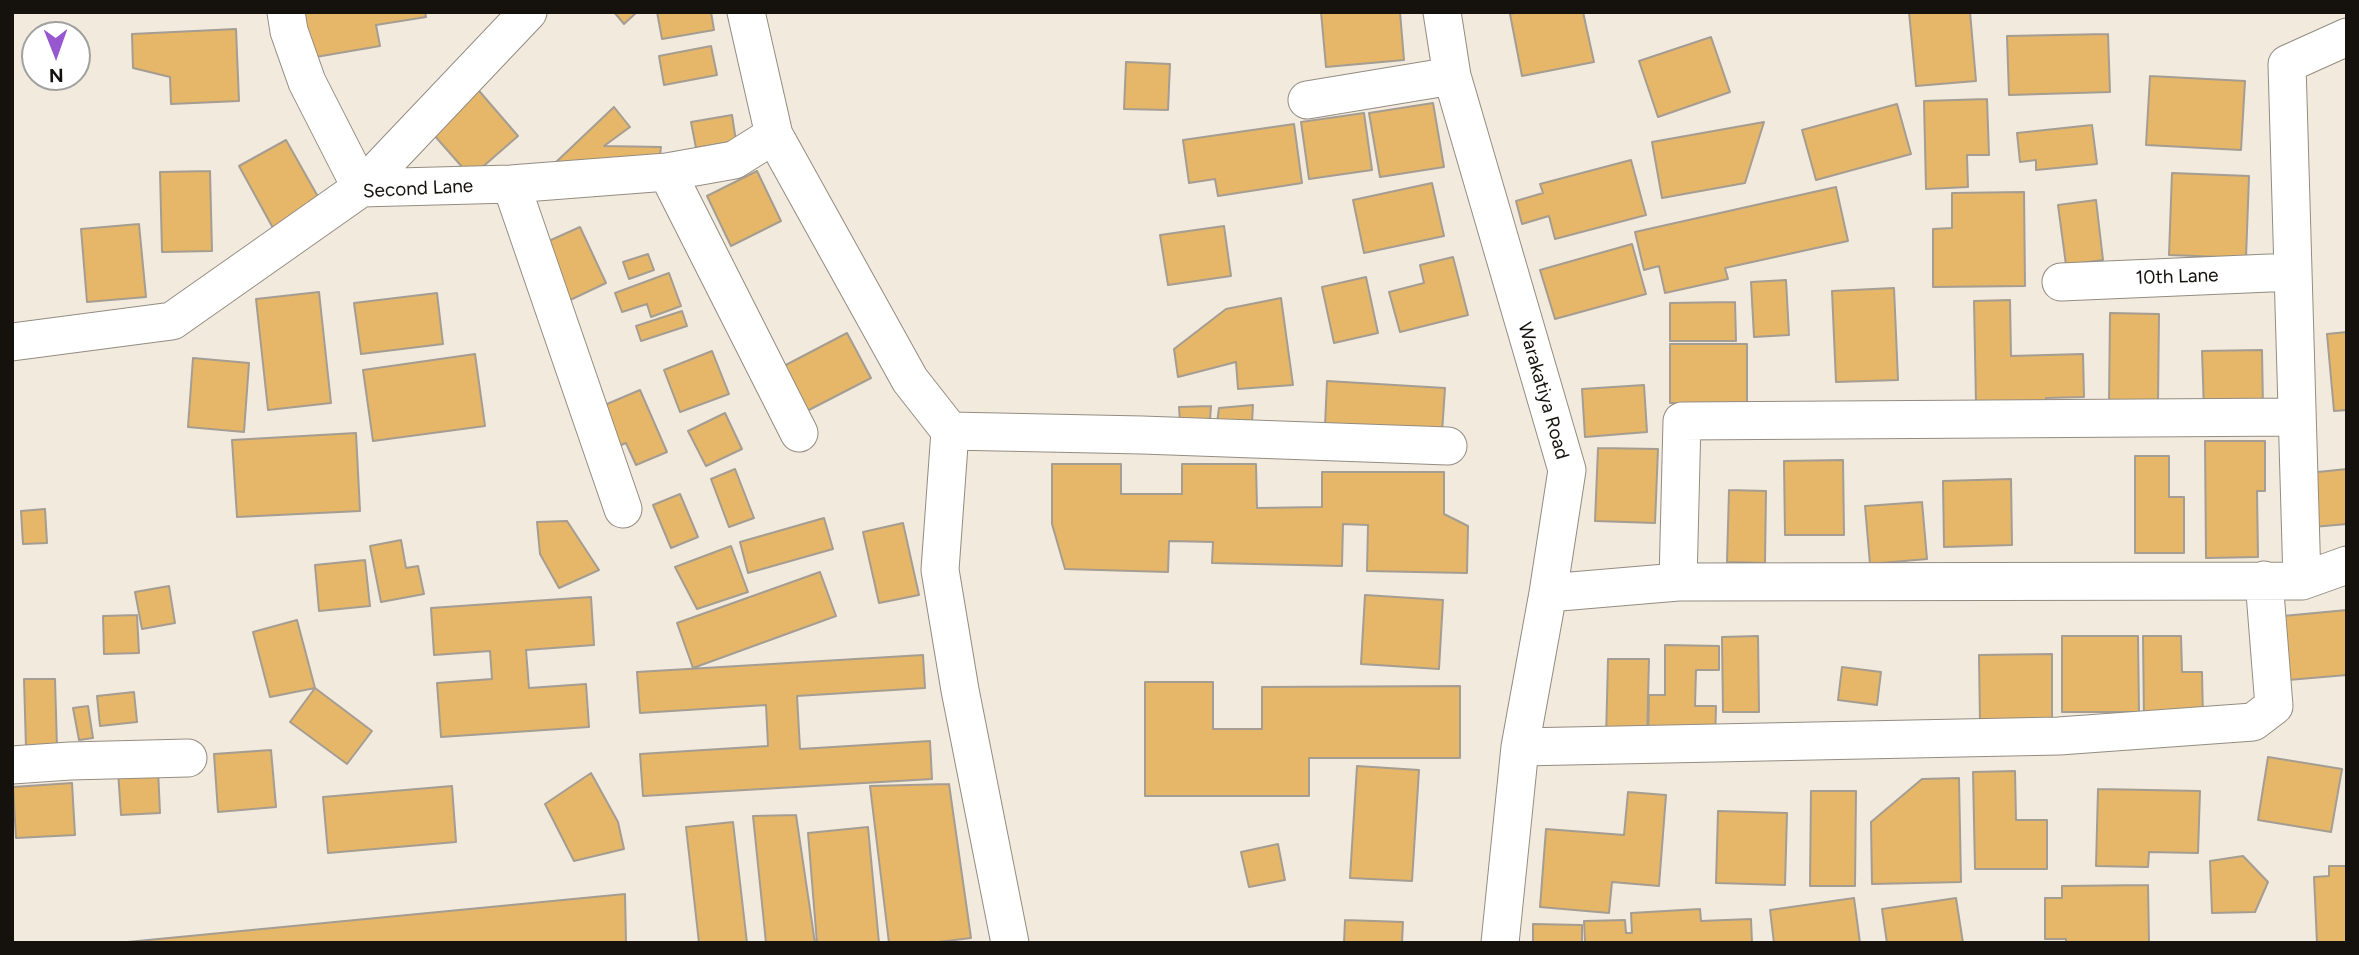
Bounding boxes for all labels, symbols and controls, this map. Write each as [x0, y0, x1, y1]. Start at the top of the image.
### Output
north arrow [21, 21, 91, 91]
text: N [49, 64, 64, 87]
street label: Second Lane [362, 175, 474, 203]
street label: 10th Lane [2135, 264, 2219, 290]
street label: Warakatiya Road [1513, 320, 1573, 462]

